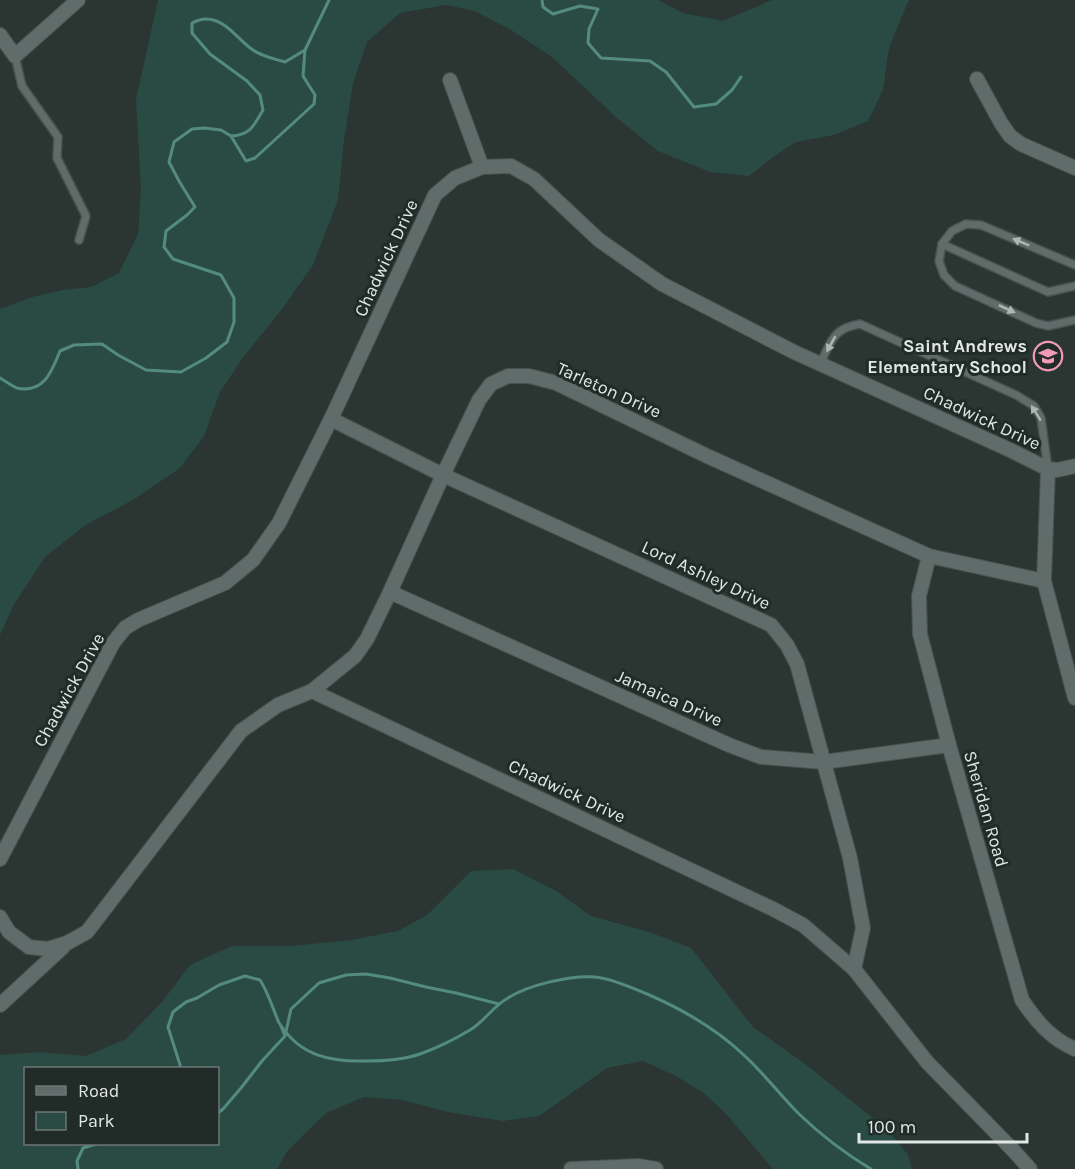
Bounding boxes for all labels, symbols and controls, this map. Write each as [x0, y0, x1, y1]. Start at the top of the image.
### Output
street label: Chadwick Drive [349, 196, 423, 320]
one-way arrow [1012, 237, 1030, 247]
one-way arrow [998, 305, 1015, 314]
place label: Saint Andrews Elementary School [867, 335, 1027, 378]
one-way arrow [826, 336, 836, 353]
school or university icon: Saint Andrews Elementary School [1032, 340, 1064, 372]
street label: Tarleton Drive [553, 357, 665, 423]
street label: Chadwick Drive [920, 381, 1044, 455]
one-way arrow [1030, 404, 1041, 421]
street label: Lord Ashley Drive [638, 536, 774, 614]
street label: Chadwick Drive [29, 629, 109, 751]
street label: Jamaica Drive [612, 665, 726, 731]
street label: Sheridan Road [959, 748, 1013, 870]
street label: Chadwick Drive [505, 754, 629, 828]
legend [24, 1067, 219, 1145]
text: Road [78, 1080, 119, 1102]
scale bar [859, 1106, 1027, 1144]
text: Park [78, 1110, 115, 1132]
text: 100 m [868, 1116, 916, 1138]

